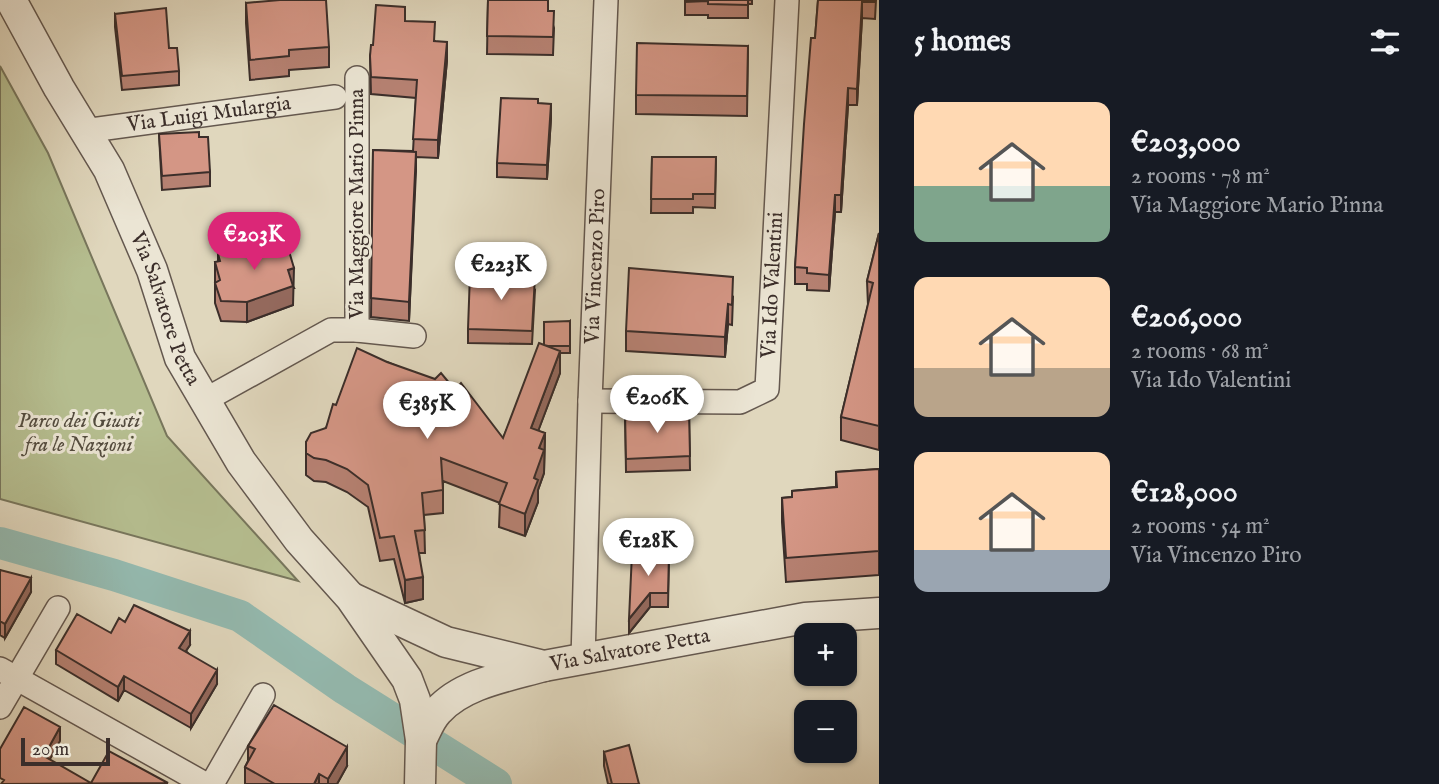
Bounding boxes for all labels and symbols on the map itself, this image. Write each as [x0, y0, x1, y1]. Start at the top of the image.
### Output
street label: Via Maggiore Mario Pinna [344, 88, 371, 320]
street label: Via Luigi Mulargia [124, 89, 293, 139]
street label: Via Vincenzo Piro [579, 188, 612, 346]
street label: Via Ido Valentini [755, 211, 790, 360]
pin: €203K [205, 212, 303, 272]
street label: Via Salvatore Petta [123, 227, 207, 391]
pin: €223K [452, 243, 550, 302]
pin: €206K [608, 376, 706, 435]
pin: €385K [378, 382, 476, 441]
park label: Parco dei Giusti fra le Nazioni [18, 408, 142, 459]
pin: €128K [599, 518, 697, 578]
street label: Via Salvatore Petta [547, 622, 713, 678]
scale bar [21, 735, 110, 767]

